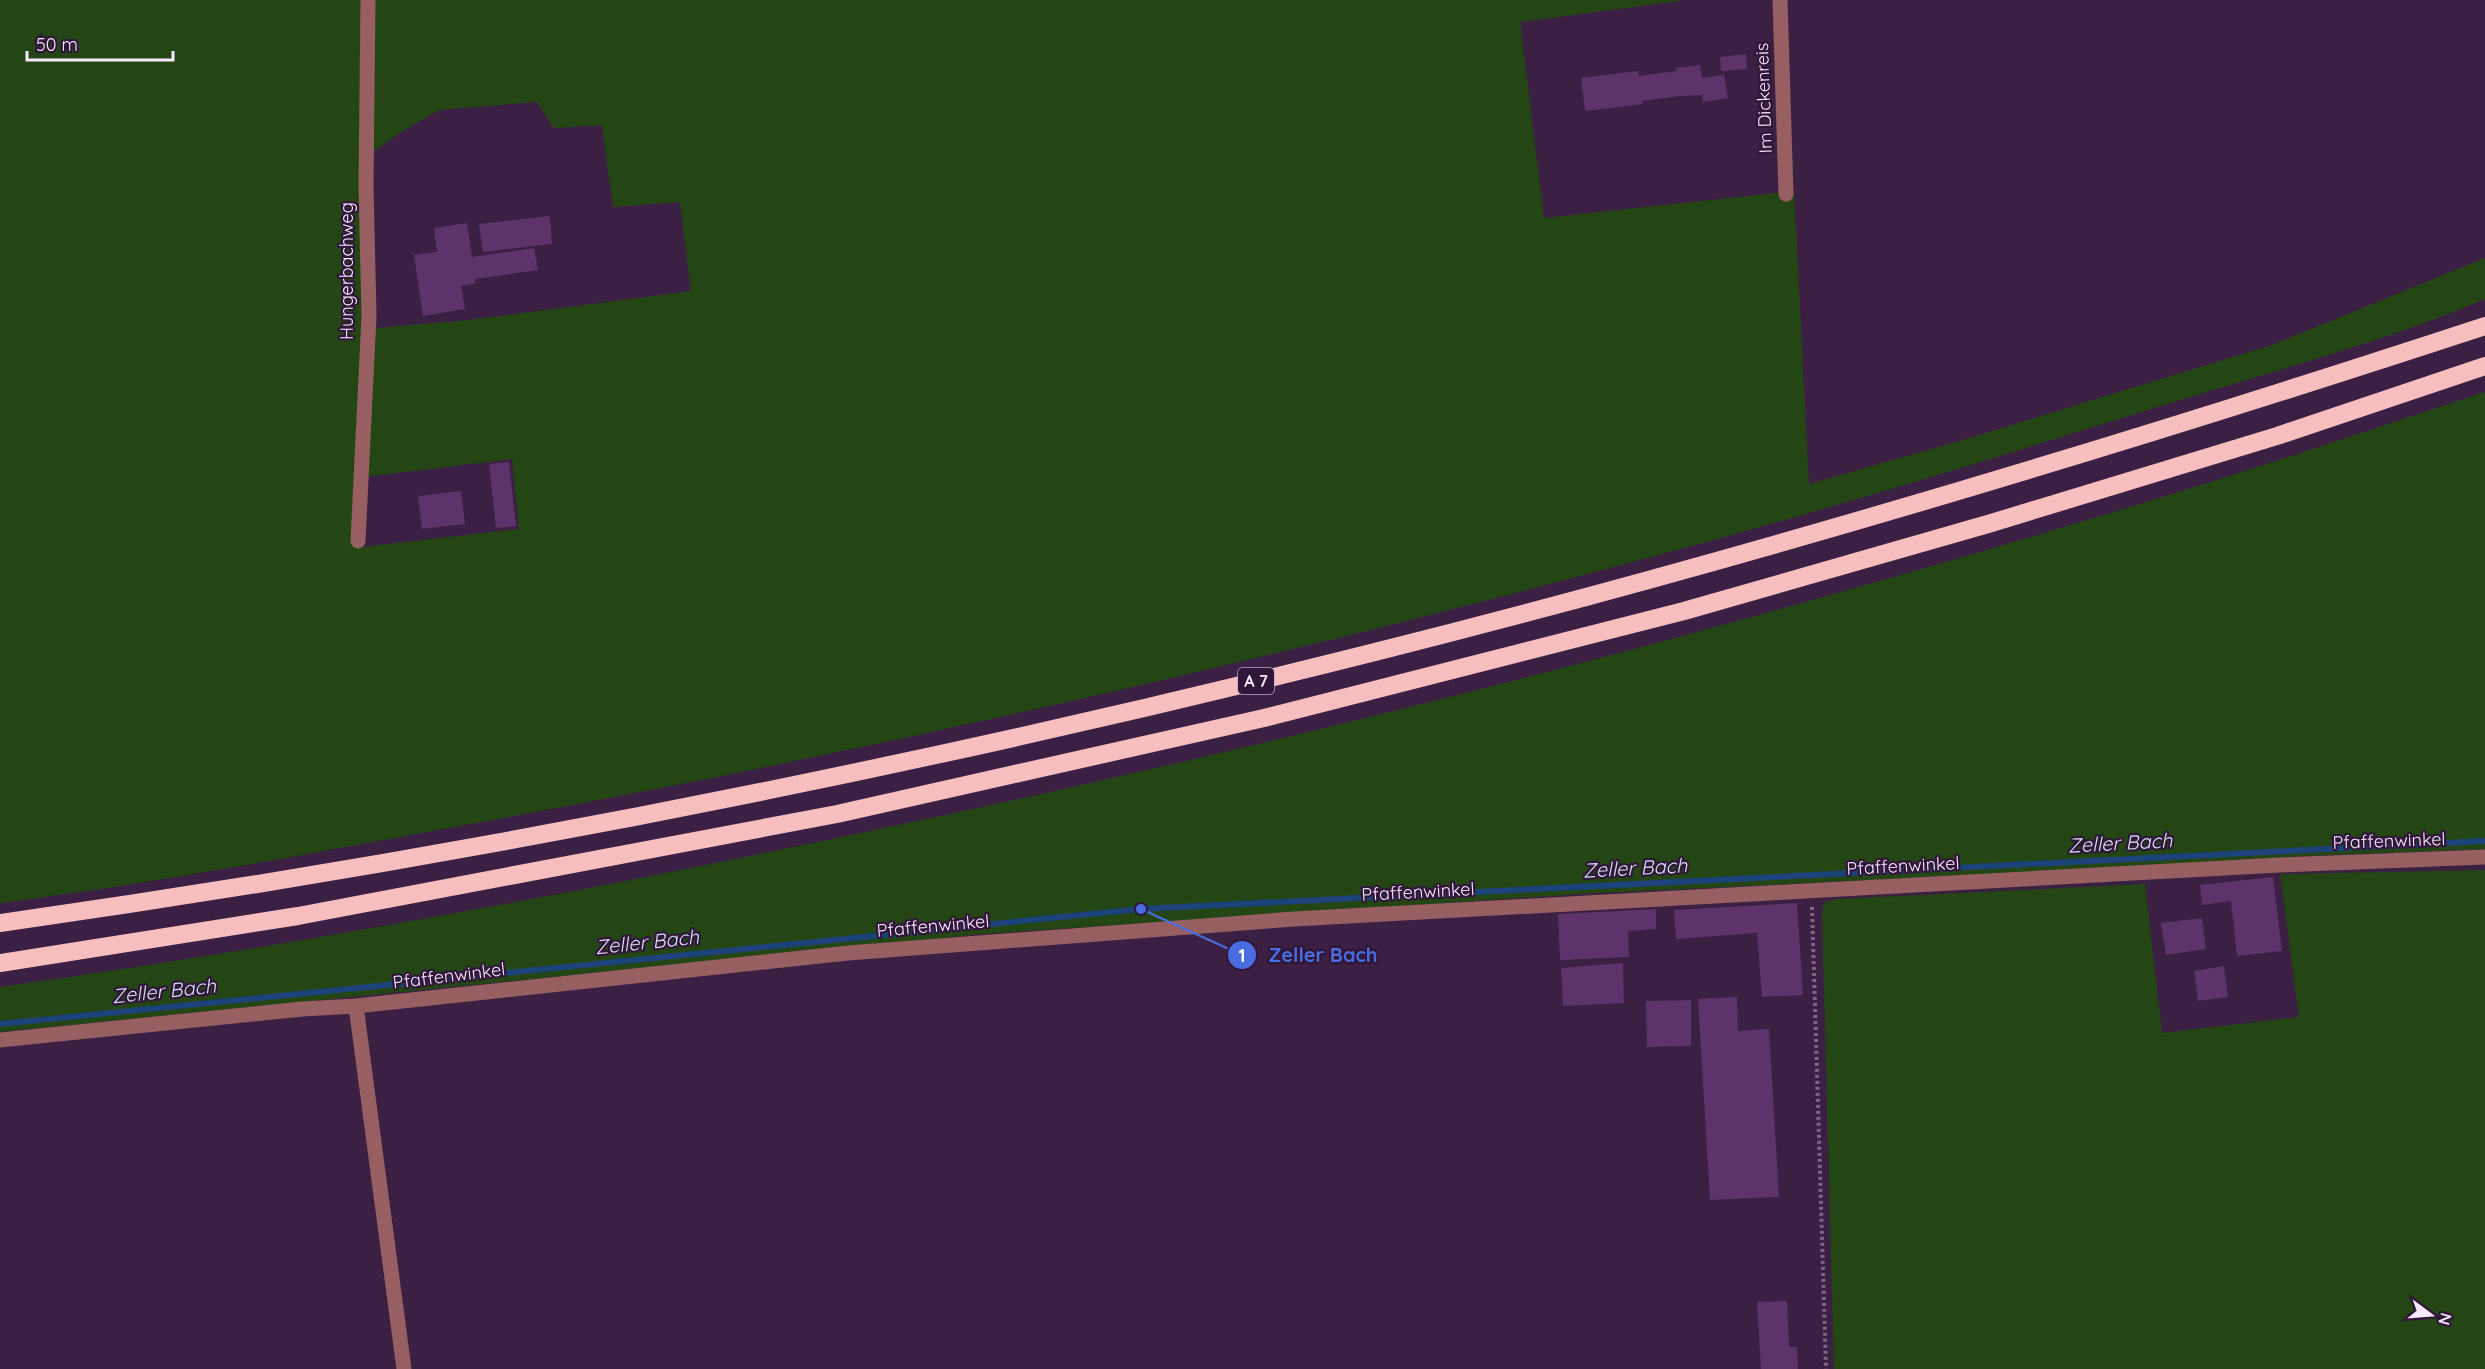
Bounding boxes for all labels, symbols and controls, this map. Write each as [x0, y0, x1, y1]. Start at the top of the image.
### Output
scale bar [27, 24, 172, 62]
text: 50 m [36, 33, 78, 56]
street label: Im Dickenreis [1750, 42, 1777, 154]
street label: Hungerbachweg [335, 202, 358, 340]
road number: A 7 [1238, 668, 1274, 694]
water label: Zeller Bach [2067, 827, 2173, 858]
street label: Pfaffenwinkel [2332, 827, 2446, 854]
street label: Pfaffenwinkel [1846, 851, 1960, 880]
water label: Zeller Bach [1582, 852, 1688, 883]
street label: Pfaffenwinkel [1361, 877, 1475, 906]
street label: Pfaffenwinkel [876, 909, 990, 942]
water label: Zeller Bach [594, 924, 701, 959]
callout: Zeller Bach [1227, 936, 1390, 974]
text: Zeller Bach [1268, 942, 1378, 967]
text: 1 [1238, 944, 1246, 967]
street label: Pfaffenwinkel [391, 957, 506, 994]
water label: Zeller Bach [111, 973, 218, 1008]
north arrow [2401, 1285, 2461, 1345]
text: N [2434, 1311, 2457, 1328]

